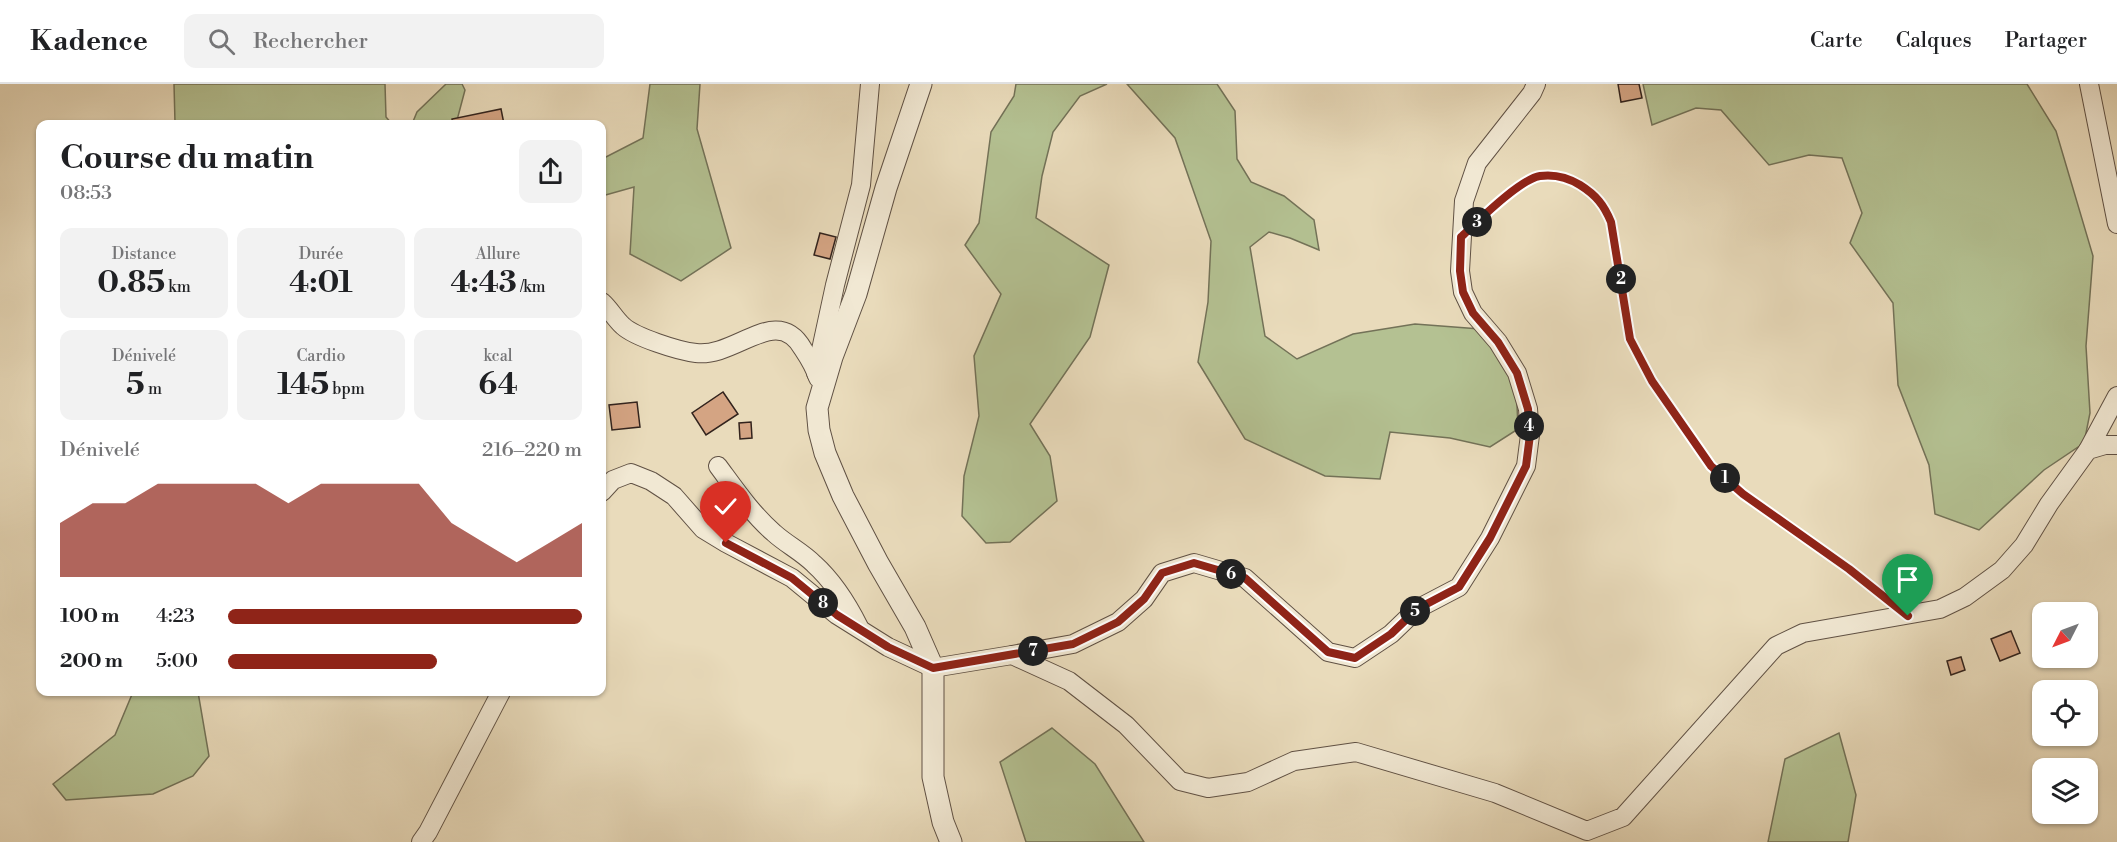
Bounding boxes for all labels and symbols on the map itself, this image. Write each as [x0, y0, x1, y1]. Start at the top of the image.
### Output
pin: 3 [1462, 207, 1492, 237]
pin: 2 [1606, 264, 1636, 294]
pin: 4 [1514, 411, 1544, 441]
pin: 1 [1710, 463, 1740, 493]
pin [700, 481, 751, 543]
pin [1882, 554, 1933, 616]
pin: 6 [1216, 559, 1246, 589]
pin: 8 [808, 588, 838, 618]
pin: 5 [1400, 596, 1430, 626]
north arrow [2032, 602, 2098, 668]
pin: 7 [1018, 636, 1048, 666]

